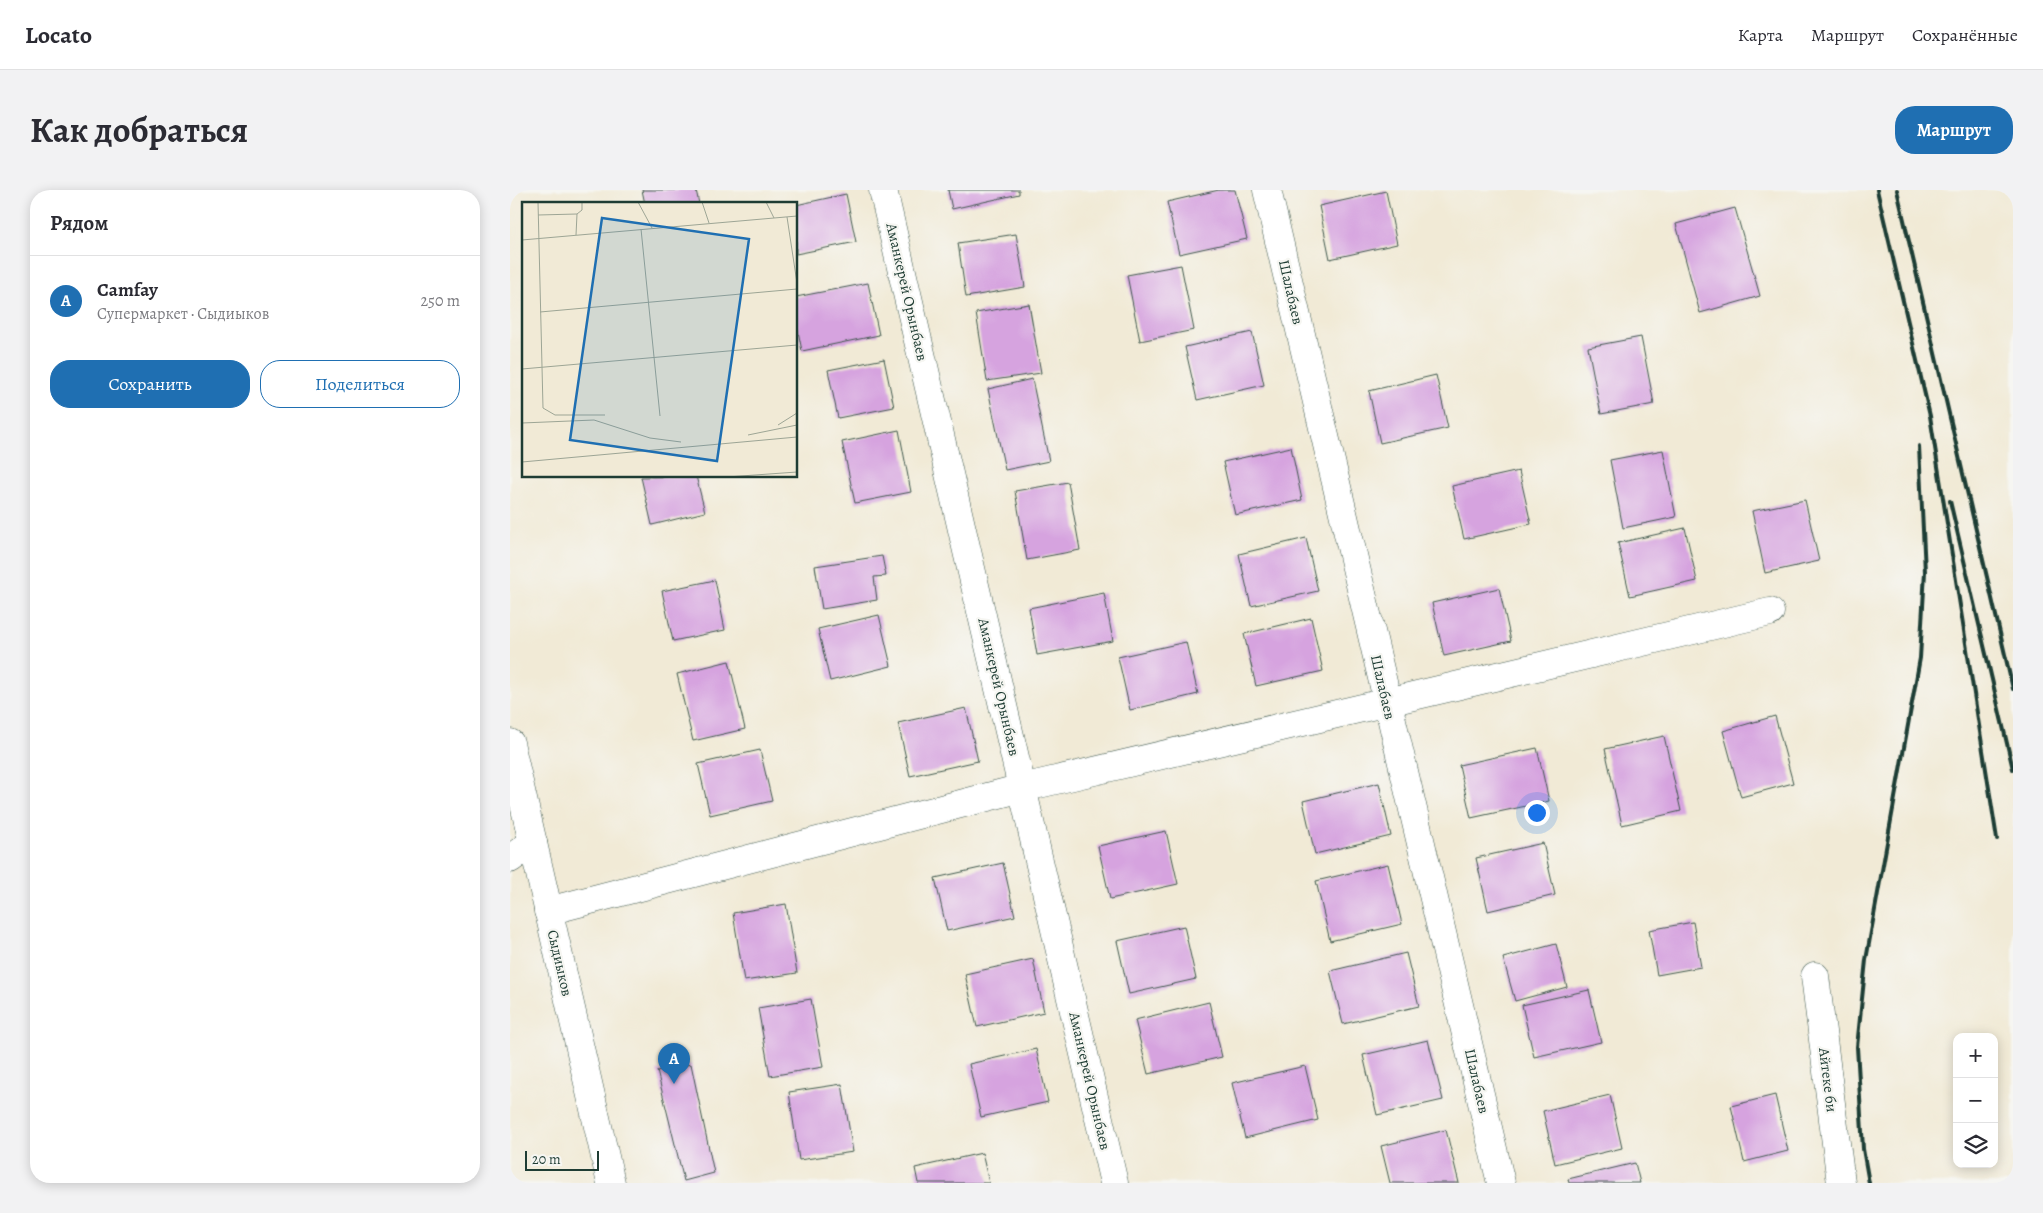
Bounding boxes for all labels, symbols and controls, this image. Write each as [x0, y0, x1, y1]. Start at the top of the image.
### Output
text: Locato [25, 19, 92, 51]
text: Карта [1738, 23, 1783, 47]
text: Маршрут [1811, 23, 1884, 47]
text: Сохранённые [1912, 23, 2018, 47]
text: Как добраться [30, 106, 248, 154]
button: Маршрут [1895, 106, 2013, 154]
inset map [522, 202, 798, 478]
text: Рядом [50, 209, 108, 237]
street label: Аманкерей Орынбаев [881, 220, 933, 363]
street label: Шалабаев [1274, 258, 1308, 326]
text: Camfay [97, 277, 158, 303]
text: A [61, 290, 71, 312]
text: 250 m [421, 290, 460, 312]
text: Супермаркет · Сыдиыков [97, 303, 269, 325]
button: Сохранить [50, 360, 250, 408]
button: Поделиться [260, 360, 460, 408]
street label: Аманкерей Орынбаев [973, 615, 1025, 758]
street label: Шалабаев [1366, 653, 1400, 721]
your location [1524, 800, 1550, 826]
street label: Сыдиыков [543, 928, 577, 998]
street label: Аманкерей Орынбаев [1064, 1009, 1116, 1152]
map controls [1953, 1033, 1998, 1168]
button: + [1953, 1033, 1998, 1078]
pin: A [658, 1043, 690, 1084]
street label: Айтеке би [1814, 1046, 1842, 1114]
street label: Шалабаев [1460, 1047, 1494, 1115]
button: − [1953, 1078, 1998, 1123]
button: layers [1953, 1123, 1998, 1168]
scale bar [525, 1148, 599, 1171]
text: 20 m [532, 1150, 561, 1169]

